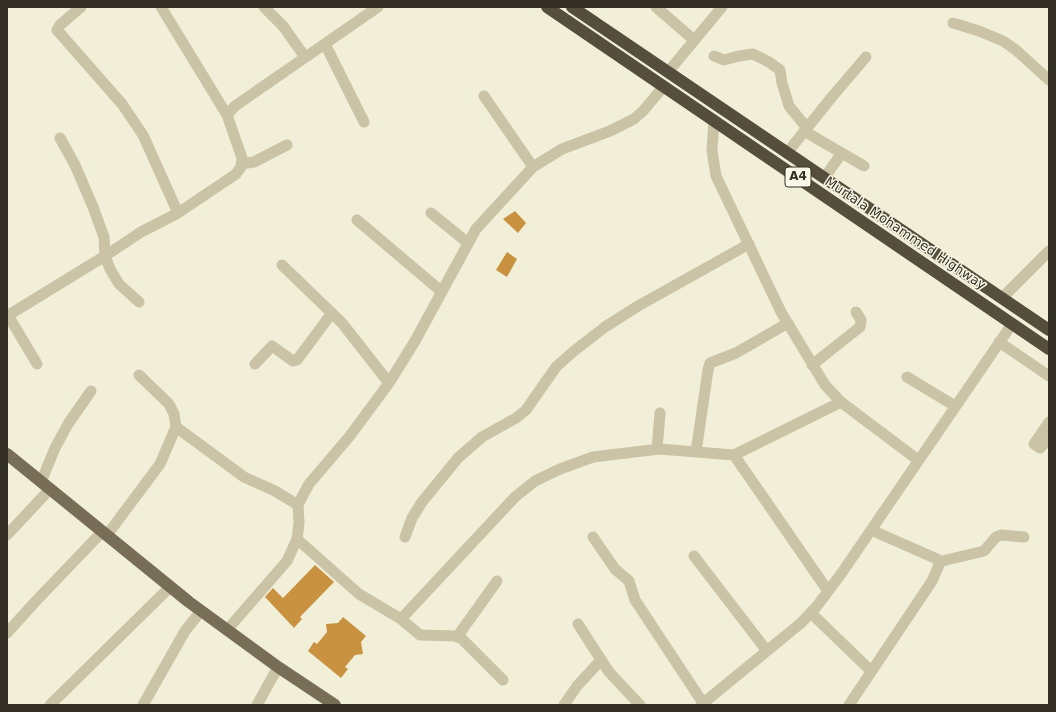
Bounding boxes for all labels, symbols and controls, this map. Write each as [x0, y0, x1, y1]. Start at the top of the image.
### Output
road number: A4 [785, 167, 811, 187]
street label: Murtala Mohammed Highway [822, 174, 988, 294]

